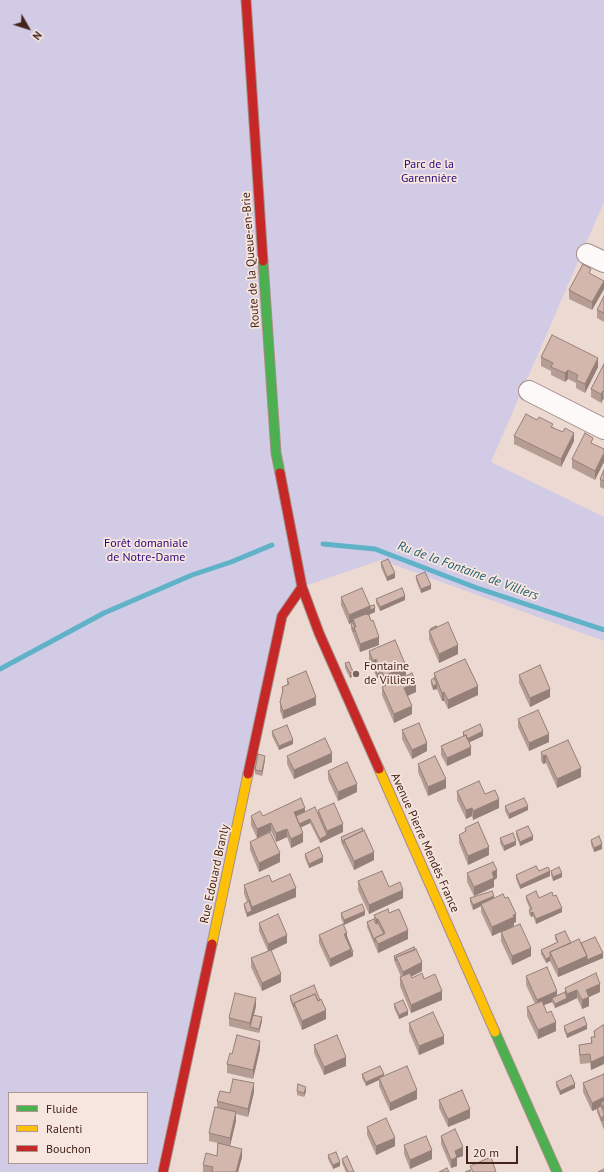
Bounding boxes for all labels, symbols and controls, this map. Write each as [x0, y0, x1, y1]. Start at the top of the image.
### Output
north arrow [8, 8, 48, 48]
text: N [30, 28, 45, 43]
park label: Parc de la Garennière [401, 158, 457, 186]
street label: Route de la Queue-en-Brie [239, 192, 263, 328]
park label: Forêt domaniale de Notre-Dame [104, 537, 188, 565]
water label: Ru de la Fontaine de Villiers [395, 538, 541, 604]
place label: Fontaine de Villiers [364, 660, 415, 688]
marker: Fontaine de Villiers [351, 669, 361, 679]
street label: Avenue Pierre Mendès France [388, 771, 462, 915]
street label: Rue Edouard Branly [197, 823, 233, 925]
legend [8, 1092, 148, 1164]
text: Fluide [46, 1101, 78, 1116]
text: Ralenti [46, 1121, 82, 1136]
scale bar [468, 1138, 520, 1164]
text: Bouchon [46, 1141, 91, 1156]
text: 20 m [473, 1145, 499, 1160]

